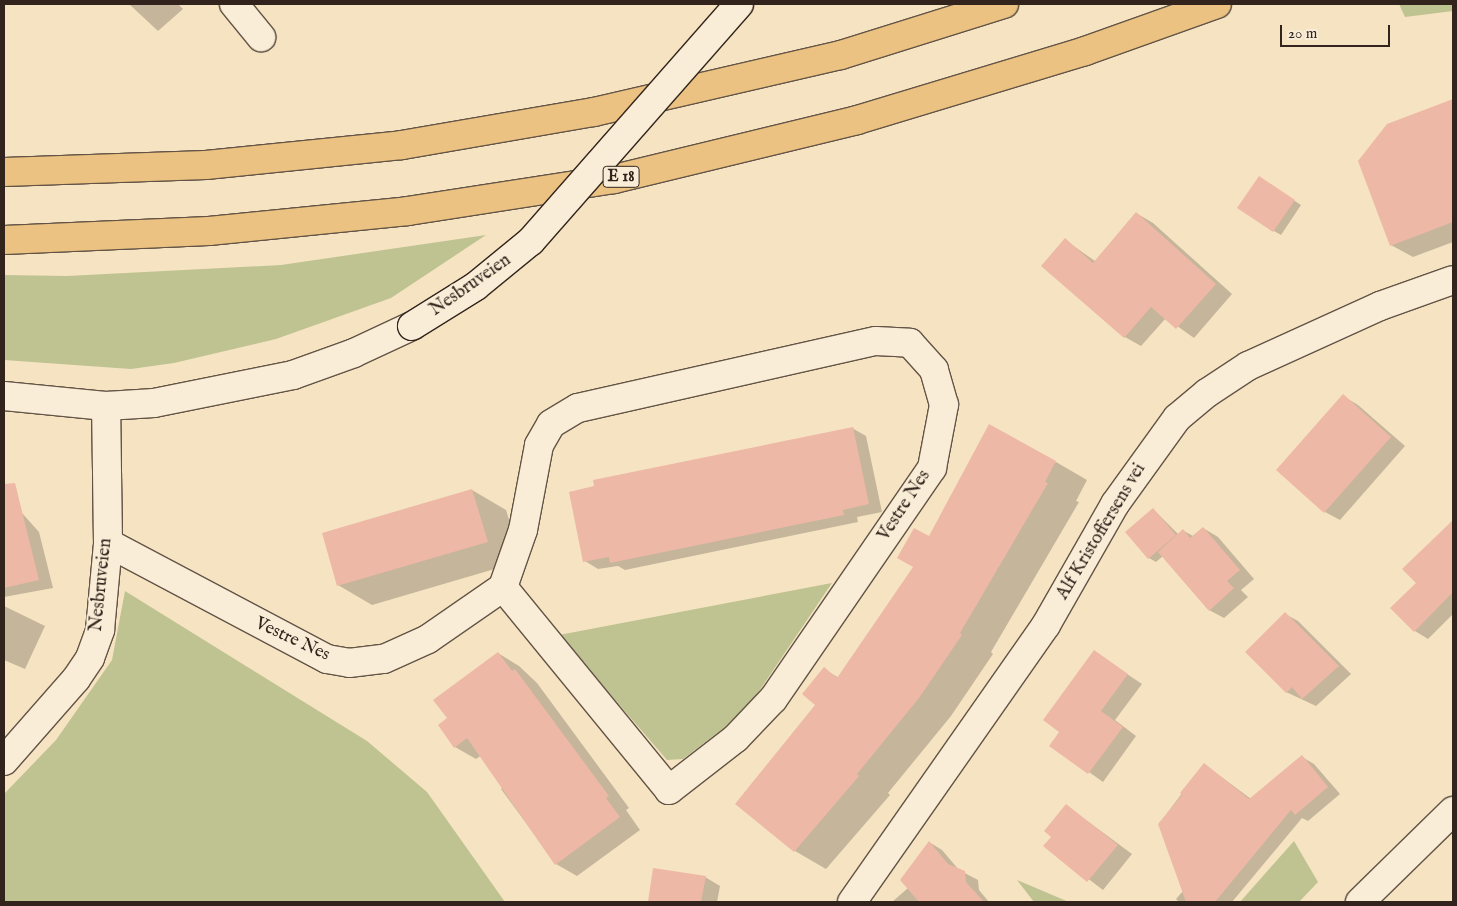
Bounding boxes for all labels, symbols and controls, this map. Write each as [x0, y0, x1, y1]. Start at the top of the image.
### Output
scale bar [1282, 15, 1392, 47]
text: 20 m [1288, 24, 1317, 43]
road number: E 18 [602, 163, 640, 190]
street label: Nesbruveien [426, 250, 516, 322]
street label: Alf Kristoffersens vei [1053, 460, 1151, 604]
street label: Vestre Nes [874, 467, 936, 545]
street label: Nesbruveien [86, 537, 118, 633]
street label: Vestre Nes [251, 613, 333, 667]

